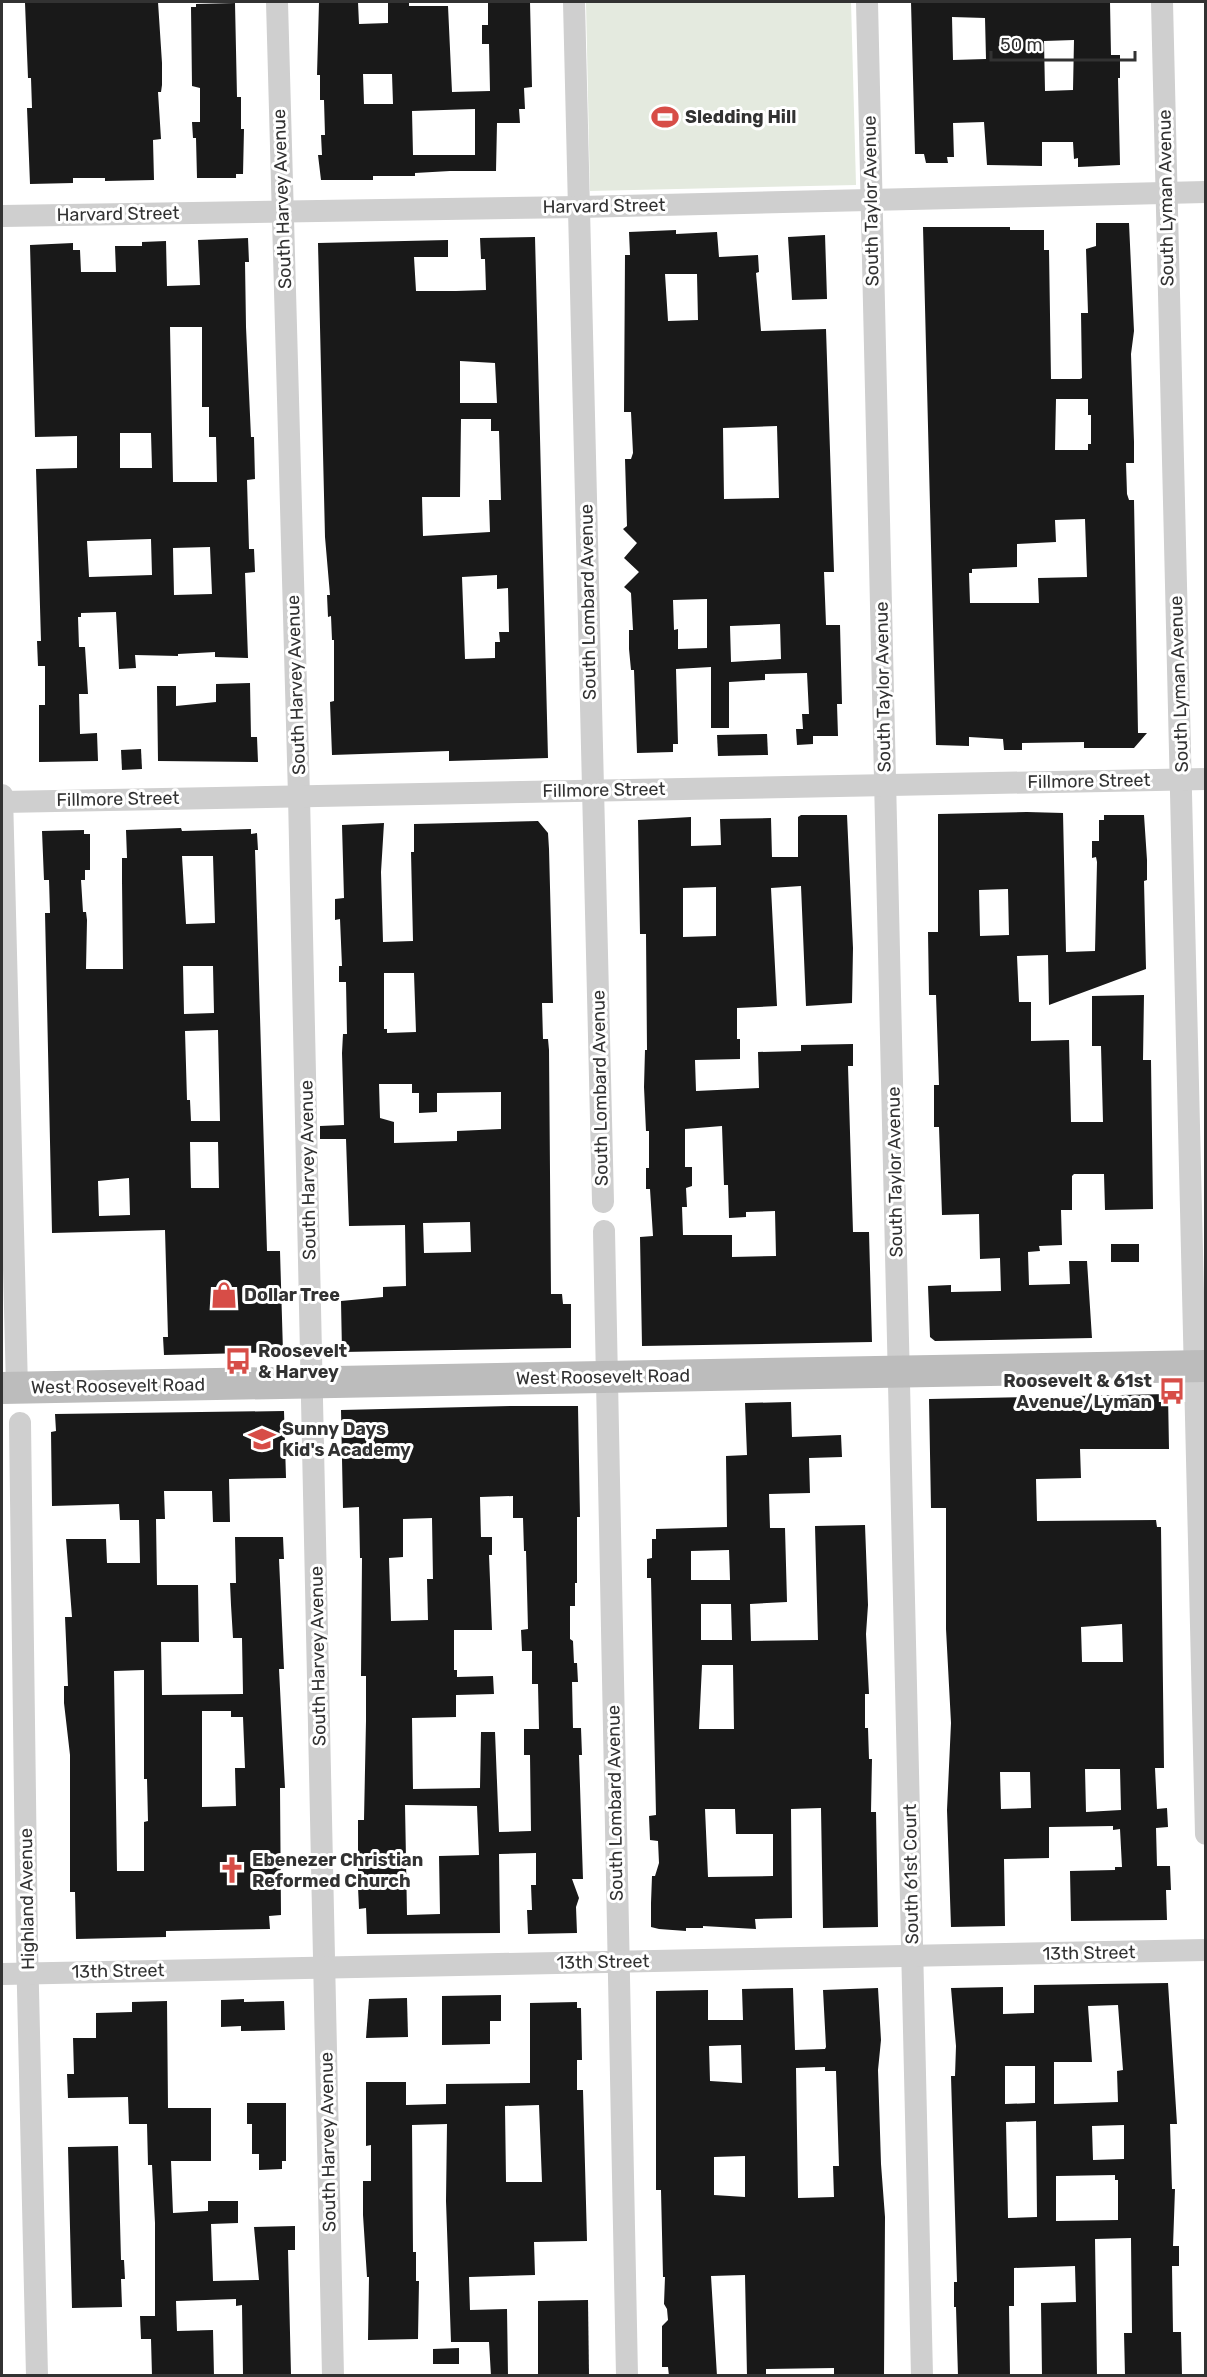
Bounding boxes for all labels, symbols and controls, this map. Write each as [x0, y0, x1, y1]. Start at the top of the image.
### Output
scale bar [991, 24, 1135, 62]
text: 50 m [1000, 34, 1043, 56]
sports icon: Sledding Hill [650, 102, 680, 132]
place label: Sledding Hill [685, 106, 796, 128]
street label: South Harvey Avenue [268, 109, 296, 289]
street label: South Lyman Avenue [1153, 109, 1179, 287]
street label: South Taylor Avenue [859, 115, 883, 287]
street label: Harvard Street [542, 194, 666, 218]
street label: Harvard Street [56, 202, 180, 226]
street label: South Lombard Avenue [575, 504, 601, 700]
street label: South Harvey Avenue [282, 595, 310, 775]
street label: South Lyman Avenue [1165, 595, 1193, 773]
street label: South Taylor Avenue [871, 601, 895, 773]
street label: Fillmore Street [1027, 769, 1151, 793]
street label: Fillmore Street [542, 778, 666, 802]
street label: Fillmore Street [56, 787, 180, 811]
street label: South Lombard Avenue [587, 990, 613, 1186]
street label: South Harvey Avenue [295, 1080, 321, 1260]
street label: South Taylor Avenue [883, 1086, 907, 1258]
shop icon: Dollar Tree [209, 1280, 239, 1310]
place label: Dollar Tree [244, 1284, 340, 1306]
place label: Roosevelt & Harvey [258, 1340, 347, 1383]
bus stop icon: Roosevelt & Harvey [223, 1346, 253, 1376]
street label: West Roosevelt Road [516, 1364, 690, 1390]
place label: Roosevelt & 61st Avenue/Lyman [1003, 1370, 1152, 1413]
street label: West Roosevelt Road [31, 1373, 205, 1399]
bus stop icon: Roosevelt & 61st Avenue/Lyman [1157, 1376, 1187, 1406]
place label: Sunny Days Kid's Academy [282, 1418, 411, 1461]
school or university icon: Sunny Days Kid's Academy [247, 1424, 277, 1454]
street label: South Harvey Avenue [305, 1566, 331, 1746]
street label: South Lombard Avenue [602, 1705, 628, 1901]
street label: South 61st Court [899, 1804, 923, 1944]
street label: Highland Avenue [15, 1828, 39, 1970]
place label: Ebenezer Christian Reformed Church [252, 1849, 423, 1892]
church icon: Ebenezer Christian Reformed Church [217, 1855, 247, 1885]
street label: 13th Street [1042, 1941, 1136, 1965]
street label: 13th Street [556, 1950, 650, 1974]
street label: 13th Street [71, 1959, 165, 1983]
street label: South Harvey Avenue [315, 2052, 341, 2232]

